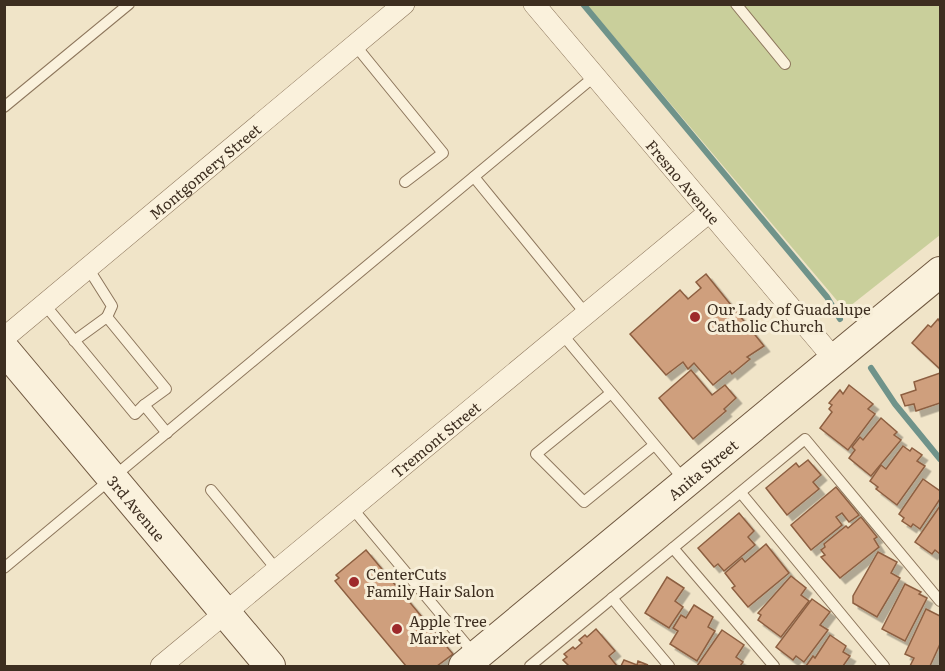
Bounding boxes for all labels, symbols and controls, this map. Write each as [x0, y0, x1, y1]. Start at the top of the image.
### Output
street label: Montgomery Street [143, 117, 265, 224]
street label: Fresno Avenue [641, 134, 726, 229]
place label: Our Lady of Guadalupe Catholic Church [707, 297, 871, 337]
marker: Our Lady of Guadalupe Catholic Church [688, 310, 702, 324]
street label: Tremont Street [386, 395, 485, 483]
street label: Anita Street [662, 433, 742, 505]
street label: 3rd Avenue [103, 470, 172, 546]
place label: CenterCuts Family Hair Salon [366, 562, 494, 602]
marker: CenterCuts Family Hair Salon [347, 575, 361, 589]
place label: Apple Tree Market [409, 609, 487, 649]
marker: Apple Tree Market [390, 622, 404, 636]

